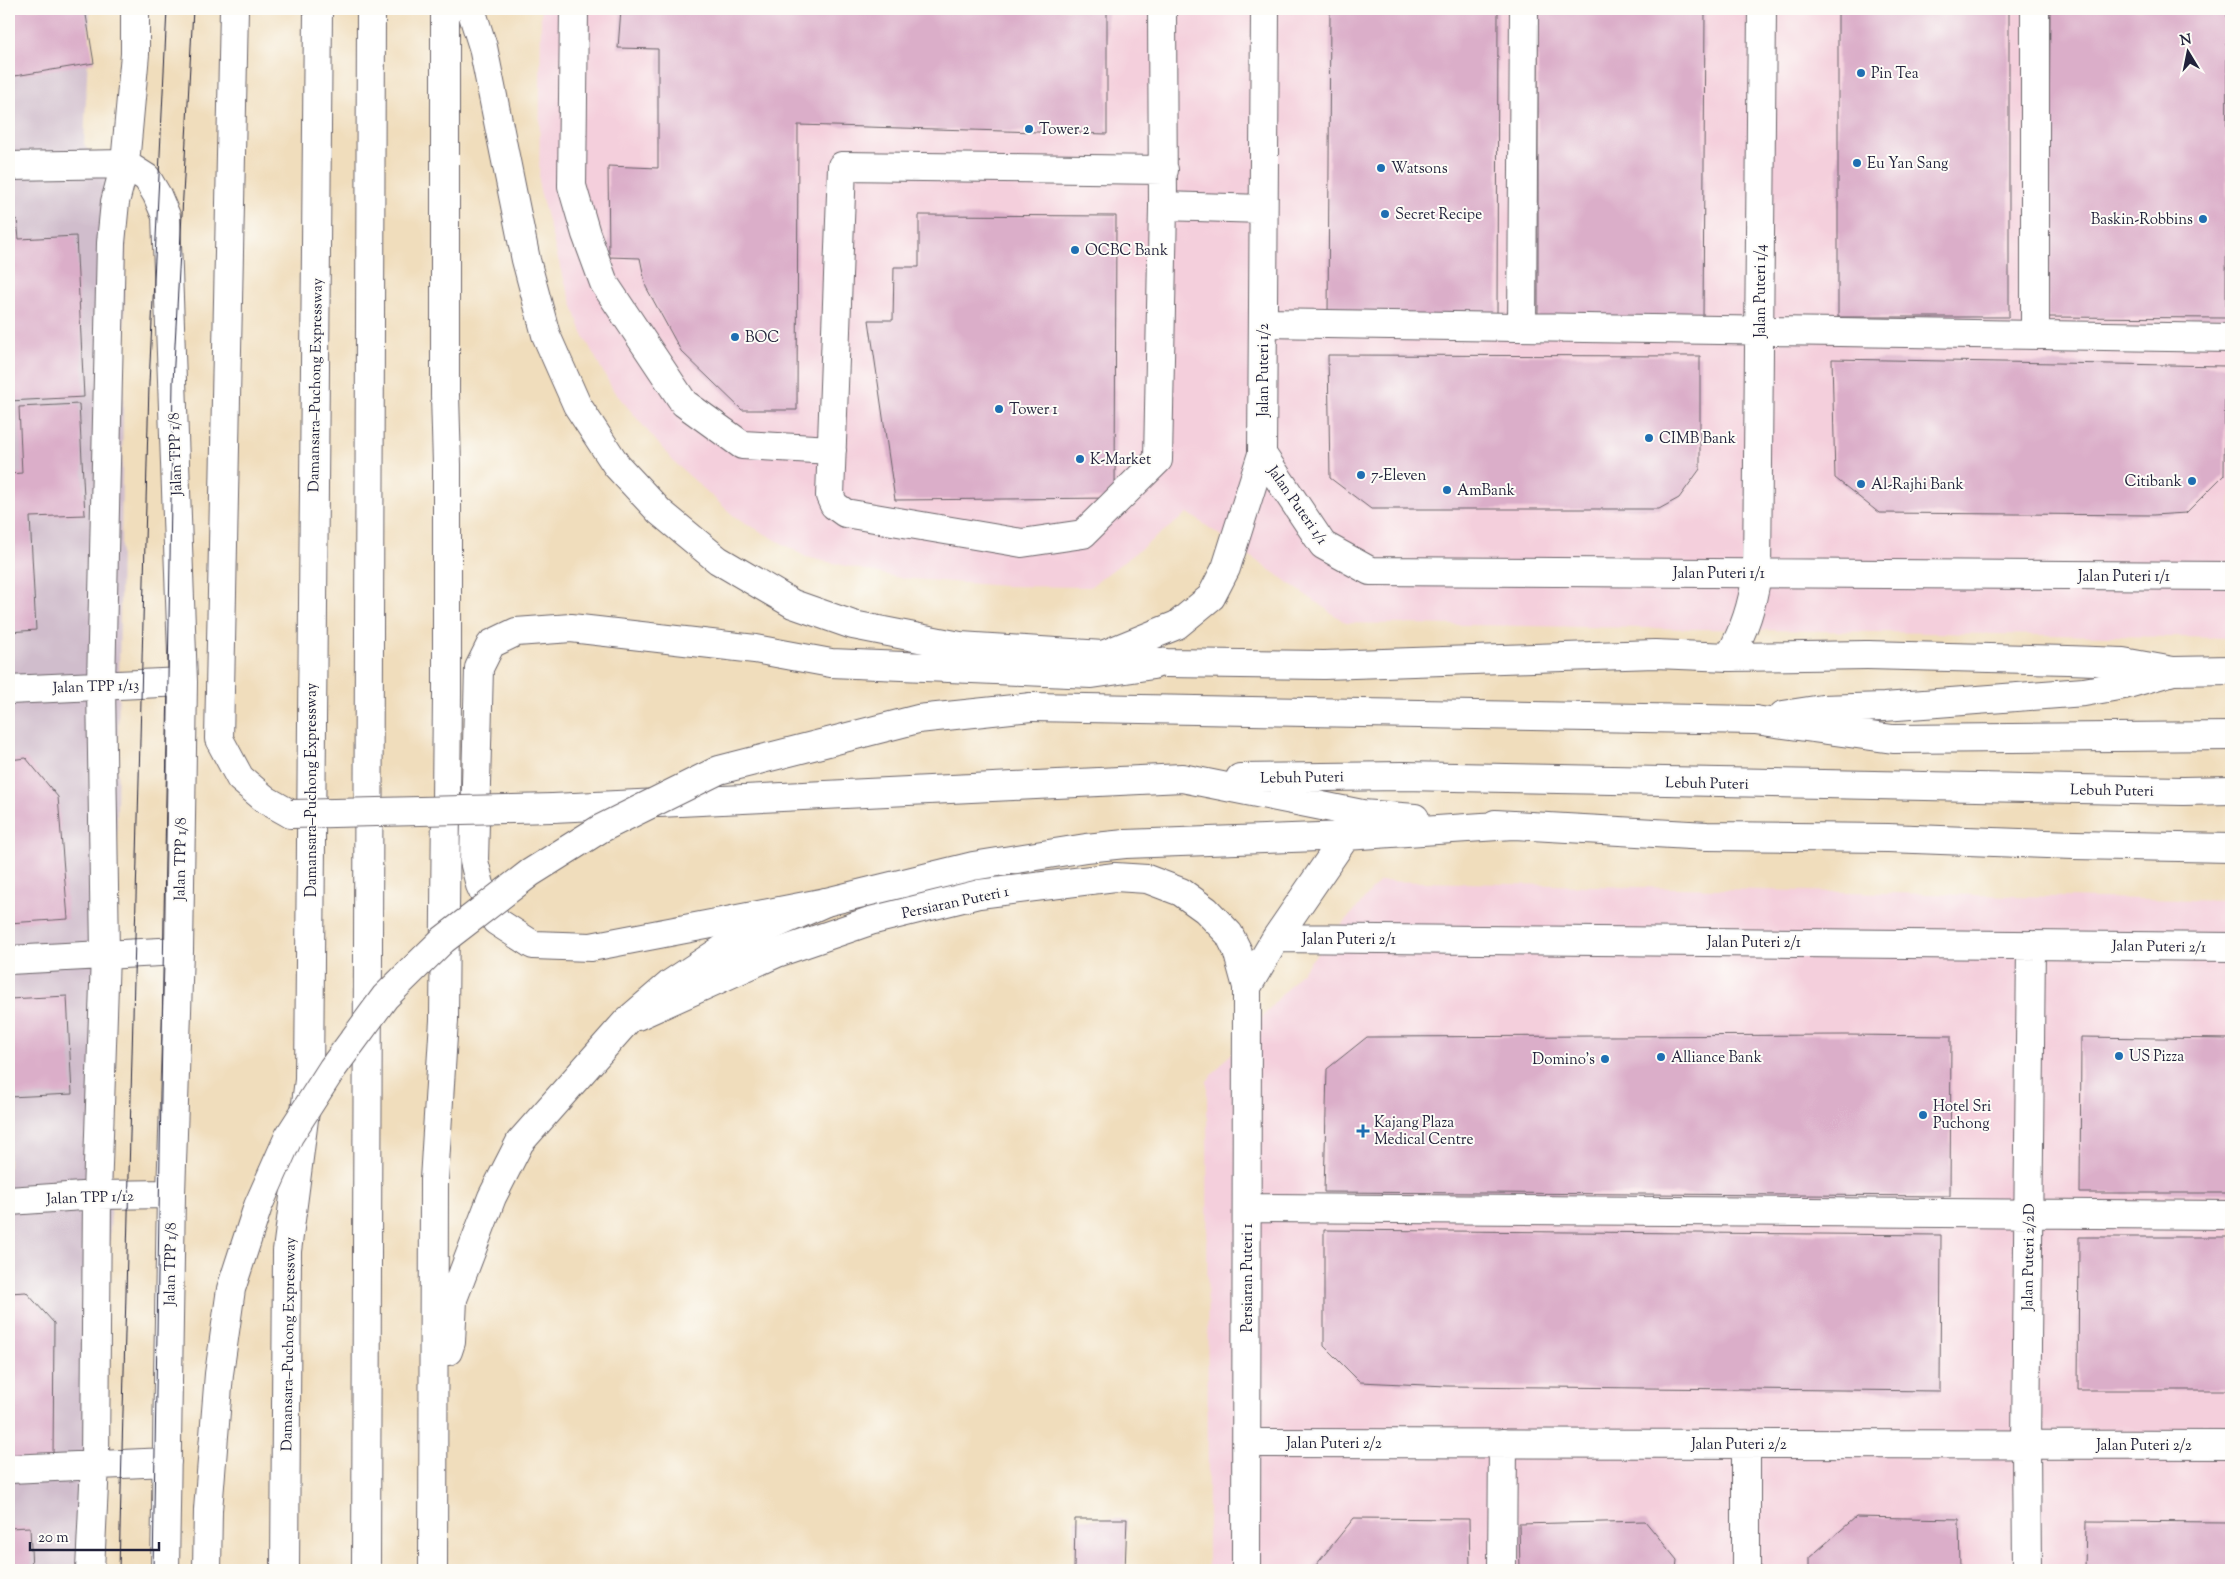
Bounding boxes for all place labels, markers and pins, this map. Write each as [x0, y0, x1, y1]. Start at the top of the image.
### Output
place label: Pin Tea [1871, 64, 1919, 85]
marker: Pin Tea [1855, 67, 1867, 79]
place label: Tower 2 [1039, 120, 1090, 141]
marker: Tower 2 [1023, 123, 1035, 135]
place label: Eu Yan Sang [1867, 154, 1948, 175]
marker: Eu Yan Sang [1851, 157, 1863, 169]
place label: Watsons [1391, 159, 1448, 180]
marker: Watsons [1375, 162, 1387, 174]
place label: Secret Recipe [1395, 205, 1482, 226]
marker: Secret Recipe [1379, 208, 1391, 220]
place label: Baskin-Robbins [2091, 210, 2193, 231]
marker: Baskin-Robbins [2197, 213, 2209, 225]
place label: OCBC Bank [1085, 241, 1168, 262]
marker: OCBC Bank [1069, 244, 1081, 256]
place label: BOC [745, 328, 779, 349]
marker: BOC [729, 331, 741, 343]
place label: Tower 1 [1009, 400, 1058, 421]
marker: Tower 1 [993, 403, 1005, 415]
place label: CIMB Bank [1659, 429, 1736, 450]
marker: CIMB Bank [1643, 432, 1655, 444]
place label: K-Market [1090, 450, 1151, 471]
marker: K-Market [1074, 453, 1086, 465]
place label: 7-Eleven [1371, 466, 1427, 487]
marker: 7-Eleven [1355, 469, 1367, 481]
place label: Citibank [2125, 472, 2182, 493]
place label: Al-Rajhi Bank [1871, 475, 1964, 496]
marker: Citibank [2186, 475, 2198, 487]
marker: Al-Rajhi Bank [1855, 478, 1867, 490]
place label: AmBank [1457, 481, 1515, 502]
marker: AmBank [1441, 484, 1453, 496]
place label: US Pizza [2129, 1047, 2184, 1068]
place label: Alliance Bank [1671, 1048, 1762, 1069]
place label: Domino's [1532, 1050, 1595, 1071]
marker: US Pizza [2113, 1050, 2125, 1062]
marker: Alliance Bank [1655, 1051, 1667, 1063]
marker: Domino's [1599, 1053, 1611, 1065]
place label: Hotel Sri Puchong [1933, 1097, 1991, 1135]
marker: Hotel Sri Puchong [1917, 1109, 1929, 1121]
place label: Kajang Plaza Medical Centre [1374, 1113, 1473, 1151]
marker: Kajang Plaza Medical Centre [1356, 1124, 1370, 1138]

